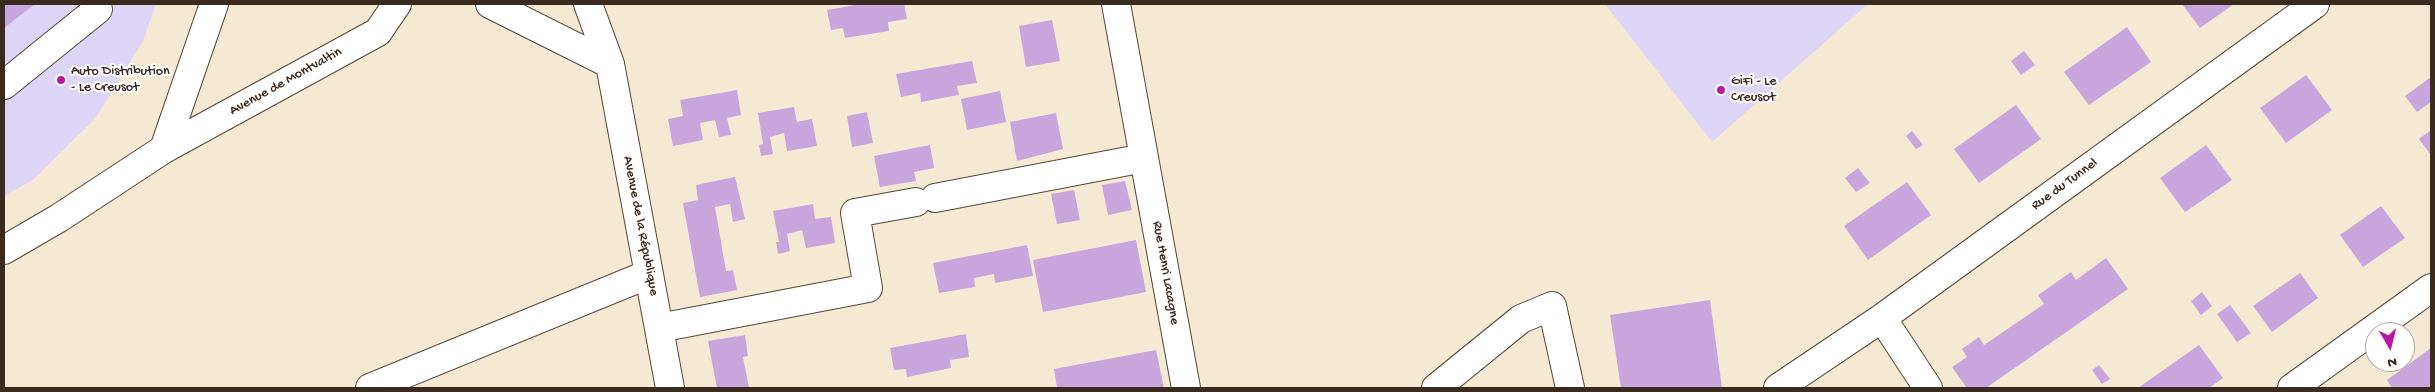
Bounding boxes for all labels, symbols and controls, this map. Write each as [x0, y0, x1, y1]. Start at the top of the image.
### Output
street label: Avenue de Montvaltin [227, 44, 345, 120]
place label: Auto Distribution - Le Creusot [71, 64, 170, 96]
marker: Auto Distribution - Le Creusot [55, 74, 67, 86]
place label: GiFi - Le Creusot [1731, 74, 1776, 106]
marker: GiFi - Le Creusot [1715, 84, 1727, 96]
street label: Avenue de la République [618, 155, 662, 297]
street label: Rue du Tunnel [2028, 155, 2102, 215]
street label: Rue Henri Lacagne [1148, 220, 1182, 326]
north arrow [2365, 322, 2415, 372]
text: N [2386, 352, 2398, 370]

